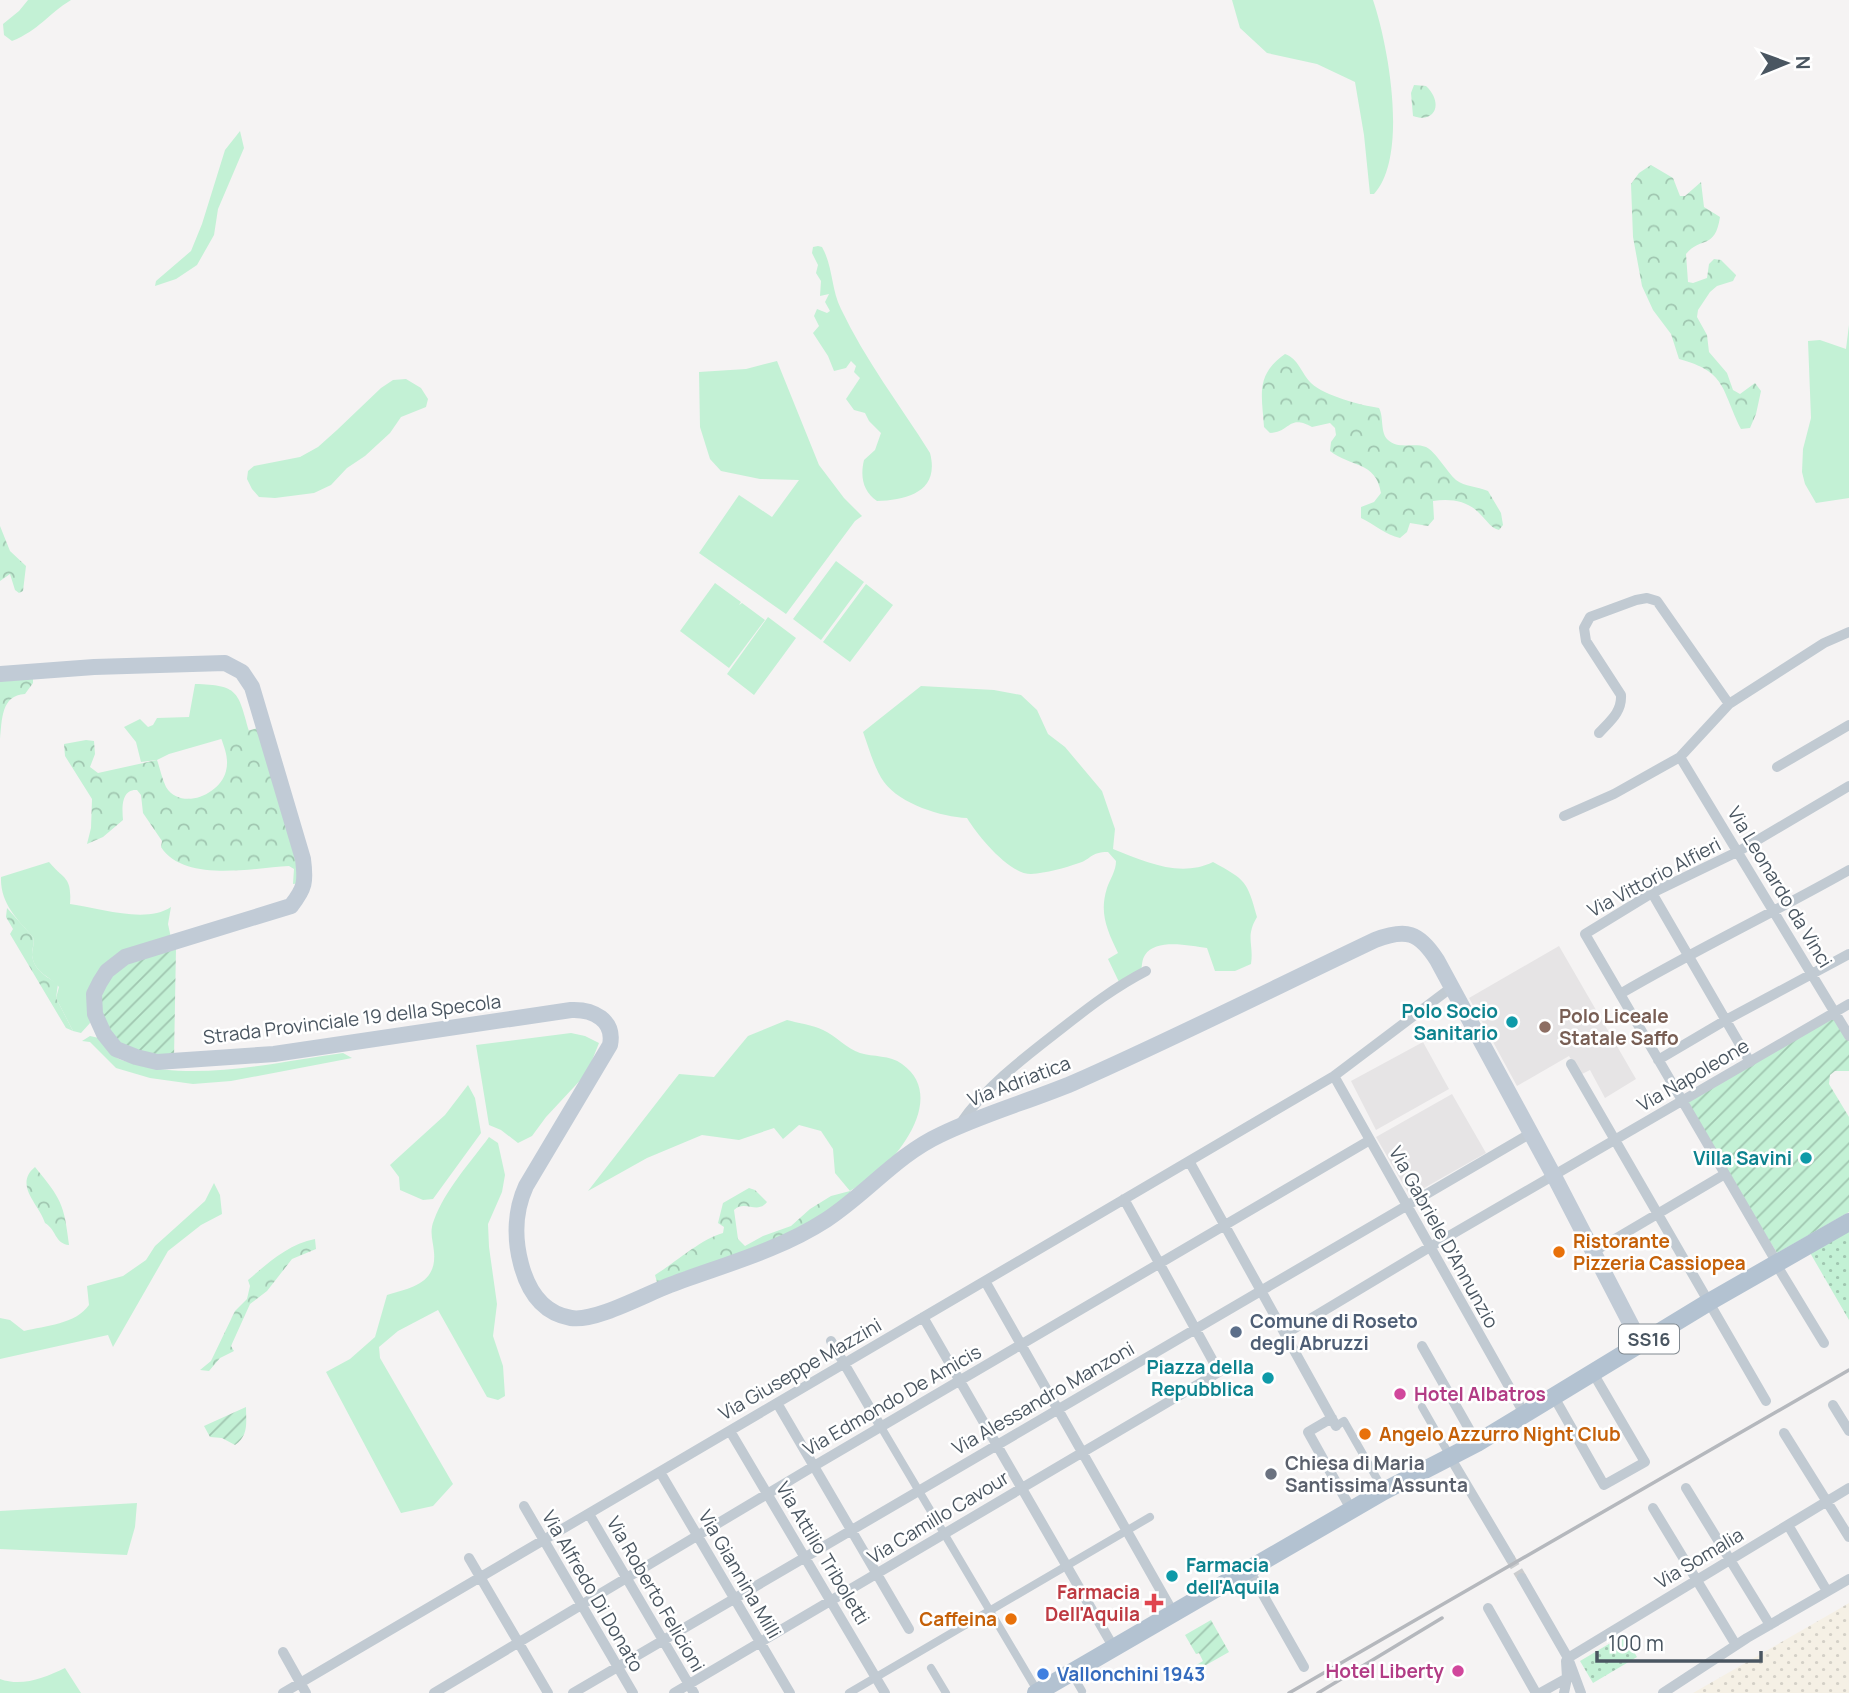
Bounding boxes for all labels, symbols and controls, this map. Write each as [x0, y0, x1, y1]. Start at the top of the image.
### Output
north arrow [1751, 28, 1821, 98]
text: N [1790, 56, 1816, 70]
street label: Via Leonardo da Vinci [1722, 802, 1838, 972]
street label: Via Vittorio Alfieri [1583, 831, 1725, 923]
street label: Strada Provinciale 19 della Specola [202, 988, 502, 1050]
place label: Polo Socio Sanitario [1401, 998, 1498, 1046]
place label: Polo Liceale Statale Saffo [1559, 1003, 1679, 1051]
marker: Polo Socio Sanitario [1504, 1014, 1520, 1030]
marker: Polo Liceale Statale Saffo [1537, 1019, 1553, 1035]
street label: Via Napoleone [1632, 1032, 1754, 1118]
street label: Via Adriatica [964, 1049, 1074, 1113]
street label: Via Gabriele D'Annunzio [1383, 1141, 1505, 1333]
place label: Villa Savini [1693, 1145, 1792, 1171]
marker: Villa Savini [1798, 1150, 1814, 1166]
place label: Ristorante Pizzeria Cassiopea [1573, 1228, 1746, 1276]
marker: Ristorante Pizzeria Cassiopea [1551, 1244, 1567, 1260]
place label: Comune di Roseto degli Abruzzi [1250, 1308, 1418, 1356]
street label: Via Giuseppe Mazzini [714, 1312, 886, 1426]
marker: Comune di Roseto degli Abruzzi [1228, 1324, 1244, 1340]
road number: SS16 [1619, 1324, 1679, 1354]
street label: Via Alessandro Manzoni [947, 1335, 1139, 1461]
street label: Via Edmondo De Amicis [798, 1338, 986, 1462]
place label: Piazza della Repubblica [1146, 1354, 1254, 1402]
marker: Piazza della Repubblica [1260, 1370, 1276, 1386]
place label: Hotel Albatros [1414, 1381, 1546, 1407]
marker: Hotel Albatros [1392, 1386, 1408, 1402]
place label: Angelo Azzurro Night Club [1379, 1421, 1621, 1447]
marker: Angelo Azzurro Night Club [1357, 1426, 1373, 1442]
place label: Chiesa di Maria Santissima Assunta [1285, 1450, 1468, 1498]
street label: Via Camillo Cavour [862, 1464, 1014, 1570]
marker: Chiesa di Maria Santissima Assunta [1263, 1466, 1279, 1482]
street label: Via Attilio Triboletti [770, 1477, 876, 1629]
street label: Via Alfredo Di Donato [536, 1505, 650, 1677]
street label: Via Giannina Milli [693, 1505, 787, 1643]
street label: Via Roberto Felicioni [601, 1512, 711, 1676]
street label: Via Somalia [1650, 1521, 1748, 1595]
place label: Farmacia dell'Aquila [1186, 1552, 1279, 1600]
marker: Farmacia dell'Aquila [1164, 1568, 1180, 1584]
place label: Farmacia Dell'Aquila [1045, 1579, 1140, 1627]
marker: Farmacia Dell'Aquila [1146, 1595, 1162, 1611]
place label: Caffeina [919, 1606, 997, 1632]
marker: Caffeina [1003, 1611, 1019, 1627]
scale bar [1597, 1620, 1762, 1664]
text: 100 m [1608, 1629, 1664, 1657]
place label: Hotel Liberty [1326, 1658, 1444, 1684]
place label: Vallonchini 1943 [1057, 1661, 1205, 1687]
marker: Hotel Liberty [1450, 1663, 1466, 1679]
marker: Vallonchini 1943 [1035, 1666, 1051, 1682]

